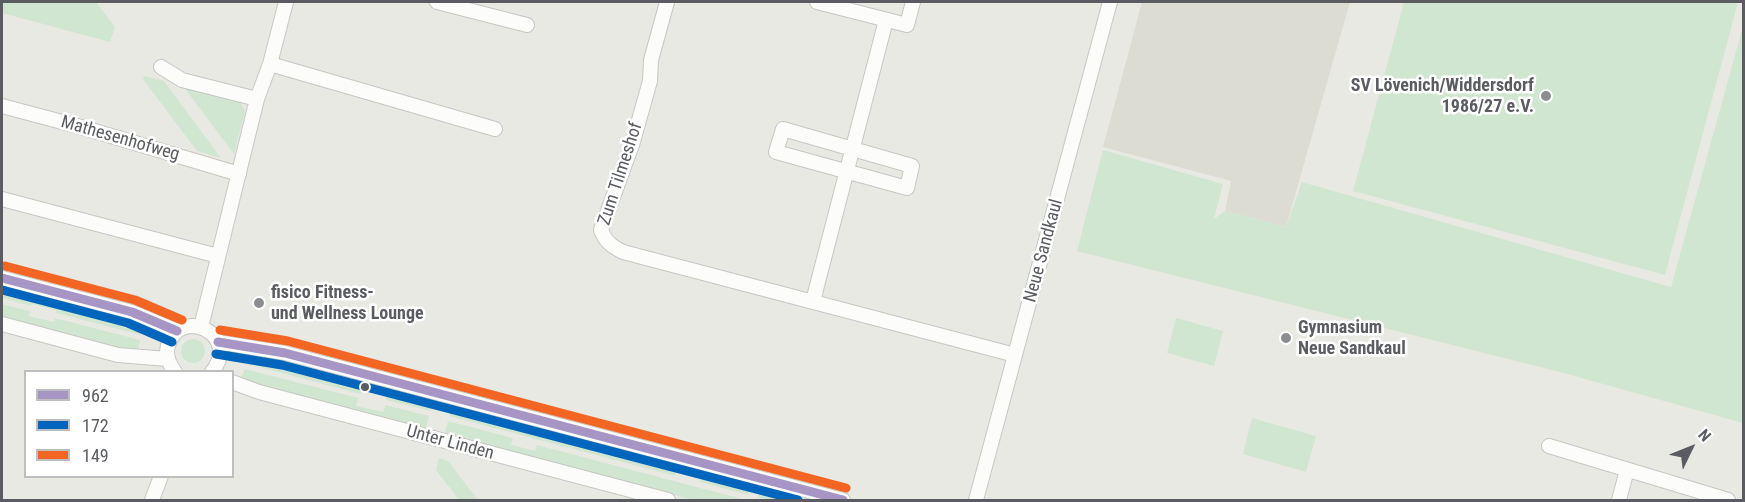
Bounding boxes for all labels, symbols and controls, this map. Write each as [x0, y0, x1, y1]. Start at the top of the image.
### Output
place label: SV Lövenich/Widdersdorf 1986/27 e.V. [1351, 75, 1534, 118]
marker: SV Lövenich/Widdersdorf 1986/27 e.V. [1539, 89, 1553, 103]
street label: Mathesenhofweg [58, 112, 182, 166]
street label: Zum Tilmeshof [594, 120, 648, 228]
street label: Neue Sandkaul [1020, 197, 1068, 305]
place label: fisico Fitness- und Wellness Lounge [271, 282, 424, 324]
marker: fisico Fitness- und Wellness Lounge [252, 296, 266, 310]
place label: Gymnasium Neue Sandkaul [1298, 317, 1406, 360]
marker: Gymnasium Neue Sandkaul [1279, 331, 1293, 345]
legend [24, 370, 234, 478]
unlabelled marker [359, 381, 371, 393]
text: 962 [82, 385, 109, 406]
text: 172 [82, 415, 109, 436]
north arrow [1661, 418, 1721, 478]
street label: Unter Linden [404, 421, 496, 465]
text: N [1694, 425, 1715, 445]
text: 149 [82, 445, 109, 466]

